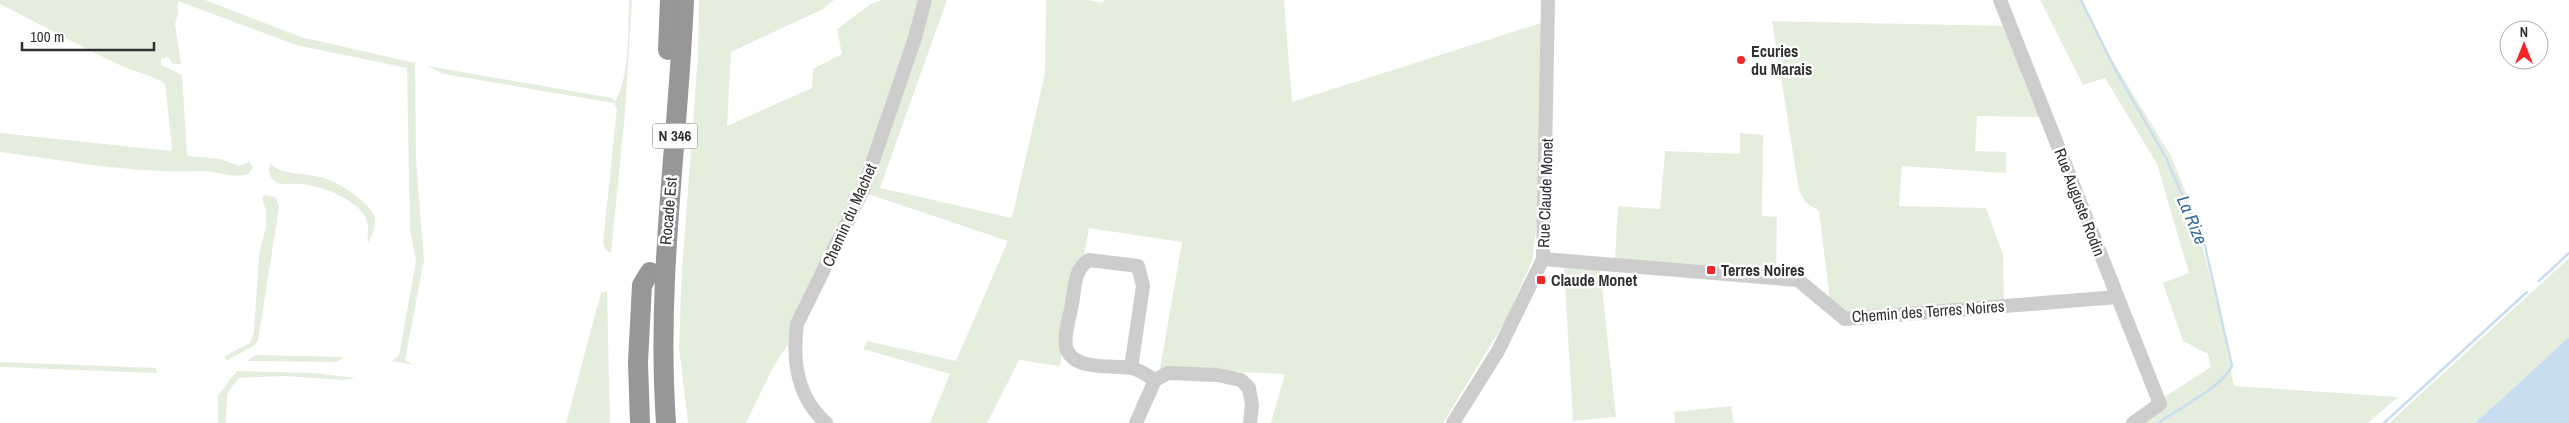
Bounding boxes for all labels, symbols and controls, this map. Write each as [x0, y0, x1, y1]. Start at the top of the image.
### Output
scale bar [22, 20, 155, 52]
north arrow [2499, 20, 2549, 70]
text: N [2520, 23, 2528, 41]
text: 100 m [30, 26, 64, 47]
place label: Ecuries du Marais [1751, 40, 1812, 80]
marker: Ecuries du Marais [1735, 54, 1747, 66]
road number: N 346 [652, 124, 698, 148]
street label: Rue Claude Monet [1532, 138, 1558, 248]
street label: Rue Auguste Rodin [2049, 145, 2111, 259]
street label: Chemin du Machet [816, 160, 882, 270]
street label: Rocade Est [654, 176, 682, 246]
water label: La Rize [2171, 192, 2214, 248]
place label: Terres Noires [1721, 259, 1805, 281]
marker: Terres Noires [1705, 264, 1717, 276]
place label: Claude Monet [1551, 269, 1638, 291]
marker: Claude Monet [1535, 274, 1547, 286]
street label: Chemin des Terres Noires [1851, 295, 2005, 327]

